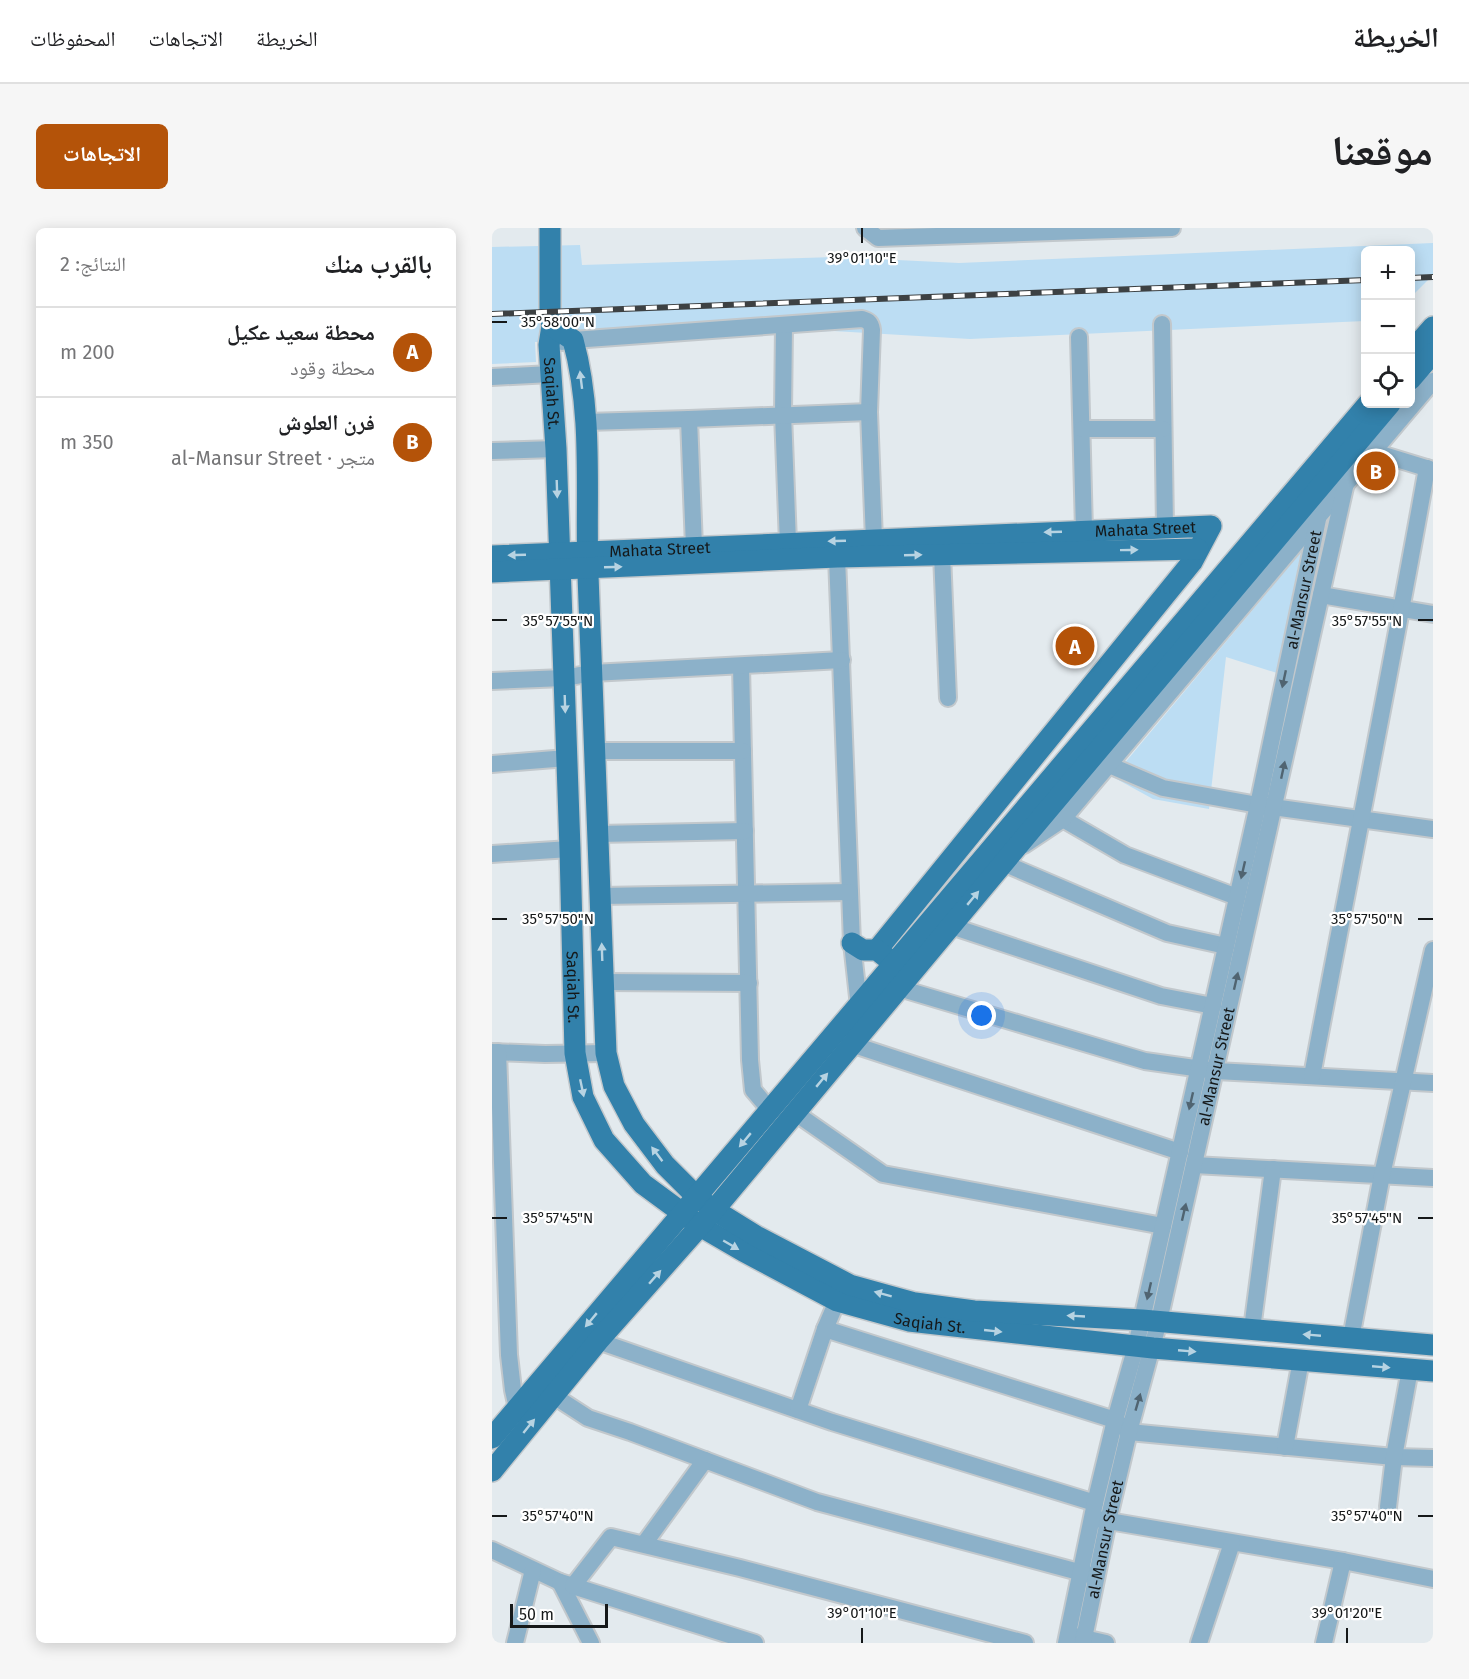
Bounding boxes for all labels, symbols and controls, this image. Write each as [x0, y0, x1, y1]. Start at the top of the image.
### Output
text: الخريطة [1353, 21, 1439, 54]
text: المحفوظات [30, 26, 115, 52]
text: الاتجاهات [148, 26, 223, 52]
text: الخريطة [256, 26, 318, 52]
button: الاتجاهات [36, 124, 168, 189]
text: موقعنا [1332, 126, 1433, 176]
map controls [1361, 246, 1415, 408]
button: + [1361, 246, 1415, 300]
text: بالقرب منك [324, 249, 432, 280]
text: 39°01'10"E [827, 249, 897, 267]
text: النتائج: 2 [60, 252, 126, 276]
button: − [1361, 300, 1415, 354]
text: 35°58'00"N [521, 313, 595, 331]
text: محطة سعيد عكيل [227, 319, 375, 346]
text: 200 m [60, 340, 115, 364]
text: A [407, 340, 418, 364]
button: locate [1361, 354, 1415, 408]
text: محطة وقود [290, 356, 375, 380]
street label: Saqiah St. [540, 357, 564, 430]
one-way arrow [576, 370, 586, 389]
text: فرن العلوش [278, 409, 375, 436]
text: 350 m [60, 430, 114, 454]
text: B [406, 430, 419, 454]
text: متجر · al-Mansur Street [171, 446, 375, 470]
pin: B [1356, 448, 1396, 494]
one-way arrow [553, 479, 562, 498]
street label: Mahata Street [1094, 518, 1197, 541]
one-way arrow [1044, 528, 1063, 537]
street label: al-Mansur Street [1282, 528, 1325, 651]
one-way arrow [828, 537, 847, 546]
street label: Mahata Street [609, 538, 711, 561]
one-way arrow [1120, 545, 1139, 555]
one-way arrow [507, 550, 526, 559]
one-way arrow [904, 550, 923, 560]
one-way arrow [604, 562, 623, 571]
text: 35°57'55"N [523, 612, 593, 630]
text: 35°57'55"N [1332, 612, 1402, 630]
pin: A [1056, 624, 1094, 668]
one-way arrow [1279, 670, 1289, 688]
one-way arrow [560, 695, 570, 714]
one-way arrow [1278, 761, 1288, 779]
one-way arrow [1238, 860, 1248, 879]
one-way arrow [967, 890, 980, 906]
text: 35°57'50"N [522, 910, 594, 928]
text: 35°57'50"N [1331, 910, 1403, 928]
one-way arrow [598, 942, 607, 961]
street label: Saqiah St. [563, 951, 583, 1024]
one-way arrow [1231, 972, 1241, 990]
your location [967, 1001, 996, 1030]
street label: al-Mansur Street [1194, 1005, 1239, 1127]
one-way arrow [815, 1072, 828, 1088]
one-way arrow [578, 1078, 587, 1097]
one-way arrow [1186, 1092, 1196, 1110]
one-way arrow [739, 1132, 752, 1147]
one-way arrow [651, 1147, 663, 1163]
one-way arrow [1180, 1202, 1189, 1221]
text: 35°57'45"N [523, 1209, 593, 1227]
text: 35°57'45"N [1332, 1209, 1402, 1227]
one-way arrow [723, 1239, 739, 1250]
one-way arrow [648, 1270, 661, 1285]
one-way arrow [1143, 1282, 1153, 1300]
one-way arrow [873, 1289, 891, 1298]
street label: Saqiah St. [892, 1308, 967, 1337]
one-way arrow [1066, 1311, 1085, 1321]
one-way arrow [585, 1312, 598, 1328]
one-way arrow [983, 1326, 1002, 1336]
one-way arrow [1302, 1330, 1321, 1340]
one-way arrow [1177, 1346, 1196, 1356]
one-way arrow [1372, 1362, 1391, 1372]
one-way arrow [1134, 1393, 1143, 1411]
one-way arrow [522, 1419, 535, 1434]
street label: al-Mansur Street [1083, 1478, 1127, 1600]
text: 35°57'40"N [522, 1507, 594, 1525]
text: 35°57'40"N [1331, 1507, 1403, 1525]
scale bar [510, 1601, 608, 1628]
text: 39°01'10"E [827, 1604, 897, 1622]
text: 39°01'20"E [1312, 1604, 1382, 1622]
text: 50 m [519, 1605, 554, 1624]

